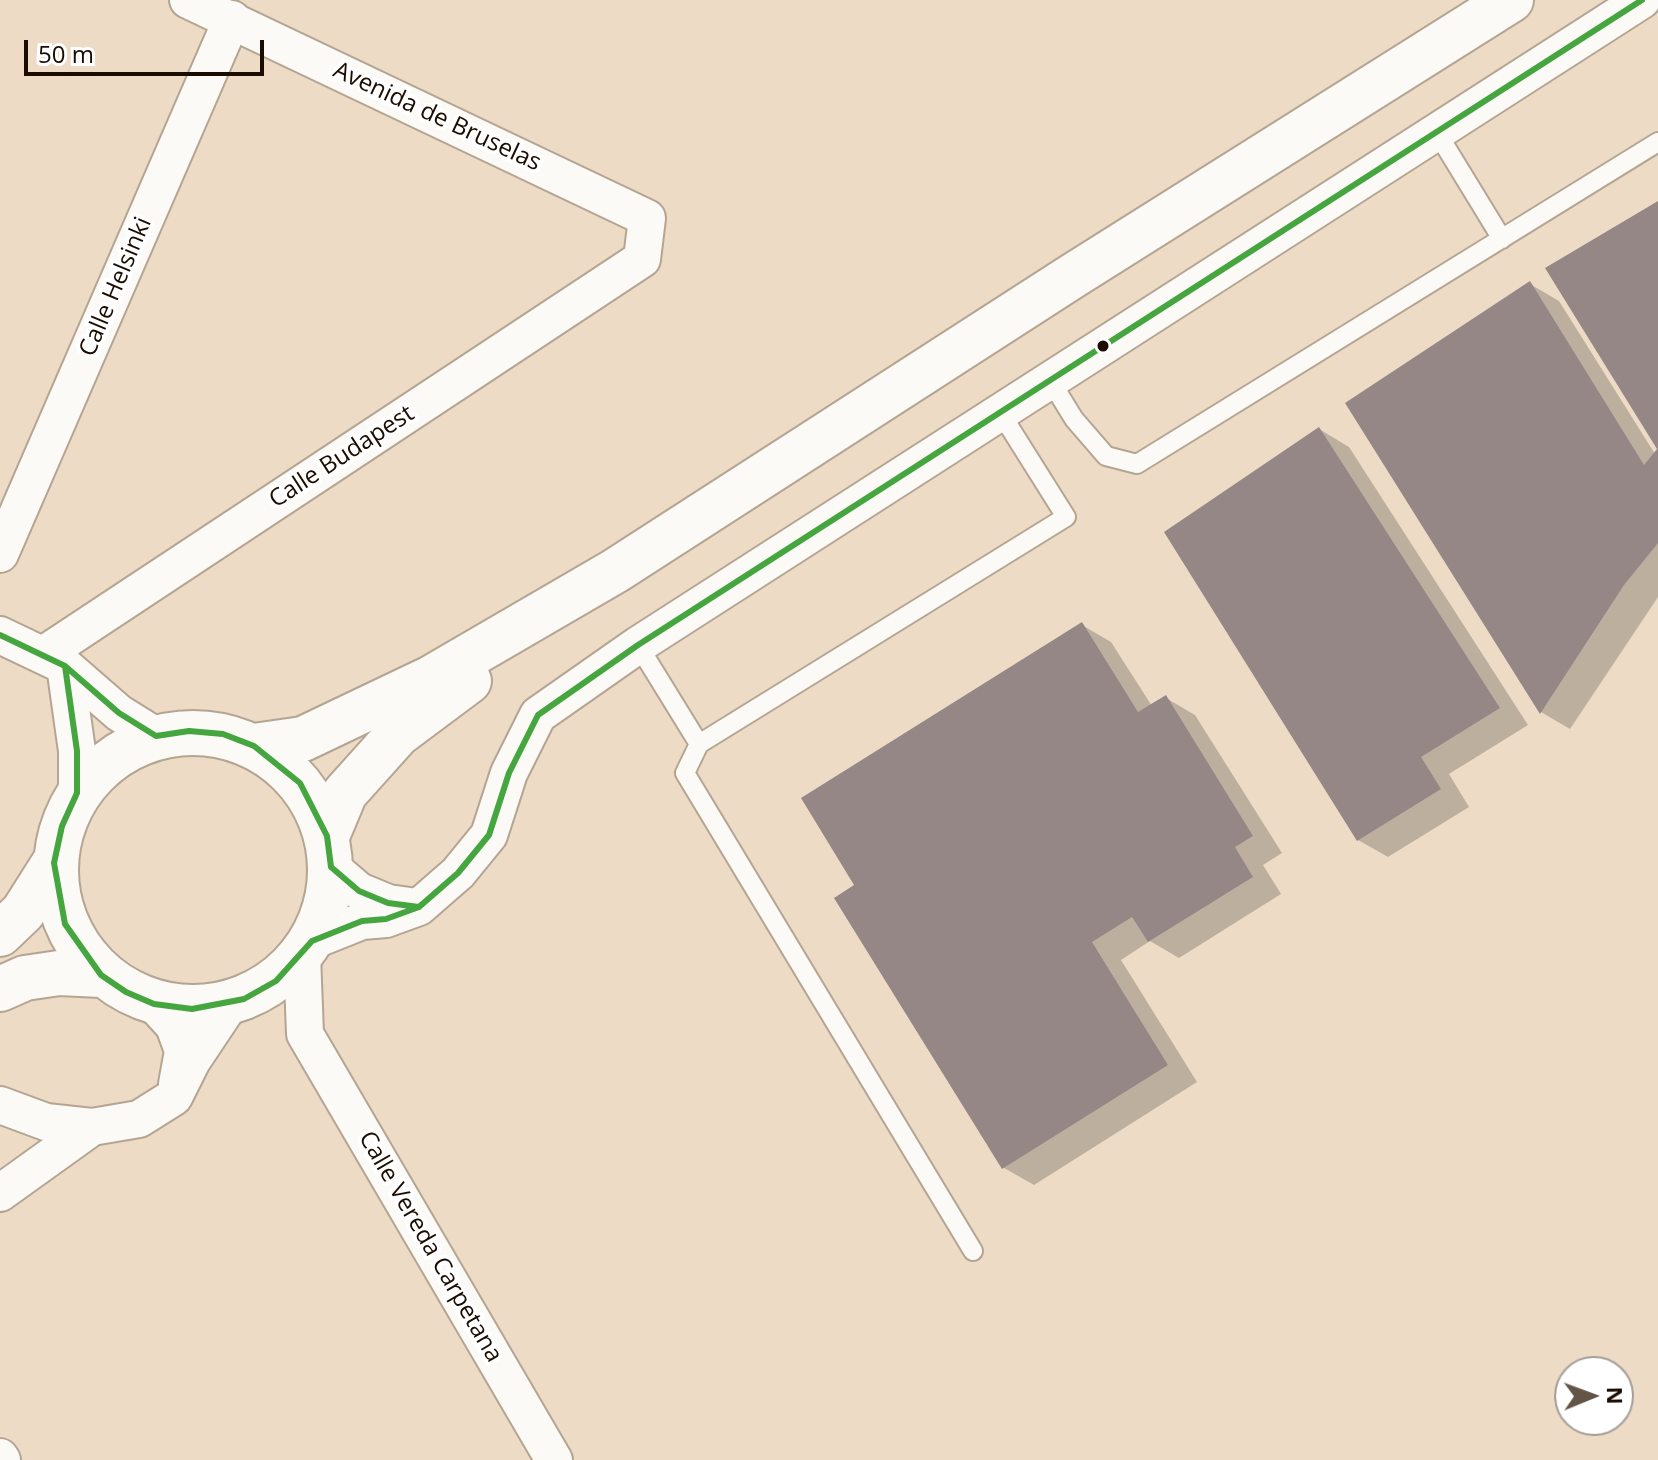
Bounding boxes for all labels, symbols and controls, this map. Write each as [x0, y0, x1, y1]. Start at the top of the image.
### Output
scale bar [28, 24, 268, 74]
text: 50 m [38, 37, 94, 70]
street label: Avenida de Bruselas [329, 56, 545, 178]
street label: Calle Helsinki [74, 213, 158, 361]
unlabelled marker [1095, 338, 1111, 354]
street label: Calle Budapest [264, 400, 420, 514]
street label: Calle Vereda Carpetana [352, 1126, 508, 1368]
north arrow [1554, 1356, 1634, 1436]
text: N [1601, 1386, 1631, 1405]

